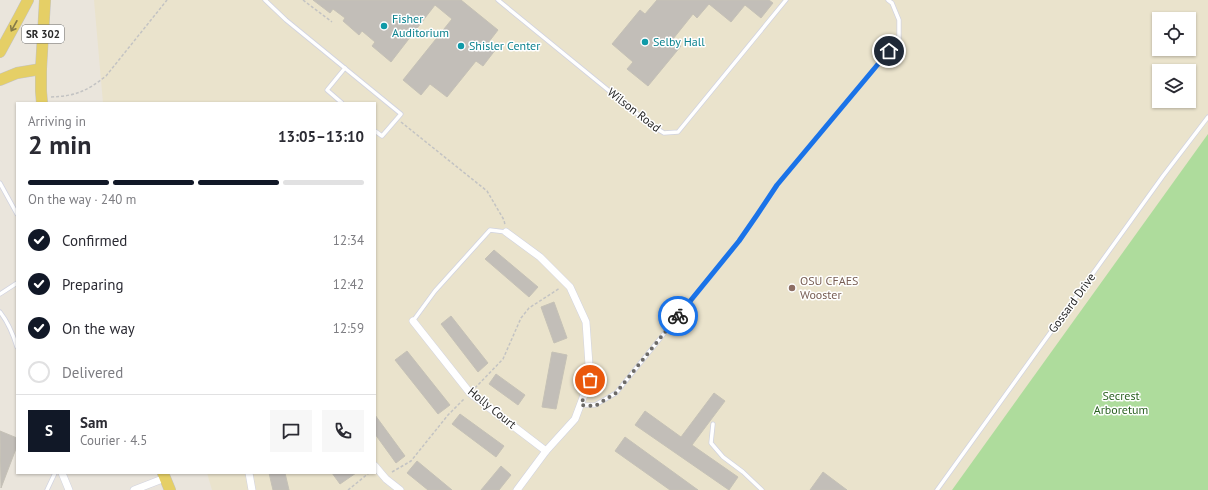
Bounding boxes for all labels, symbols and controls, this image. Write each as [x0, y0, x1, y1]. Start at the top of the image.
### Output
place label: Fisher Auditorium [392, 11, 449, 40]
map controls [1152, 12, 1196, 108]
button: locate [1152, 12, 1196, 56]
one-way arrow [10, 20, 18, 32]
marker: Fisher Auditorium [379, 21, 389, 31]
road number: SR 302 [22, 25, 64, 43]
place label: Selby Hall [653, 34, 705, 49]
pin [872, 34, 906, 68]
marker: Selby Hall [640, 37, 650, 47]
place label: Shisler Center [469, 38, 540, 53]
icon: home [878, 40, 900, 62]
marker: Shisler Center [456, 41, 466, 51]
button: layers [1152, 64, 1196, 108]
street label: Wilson Road [605, 84, 664, 135]
text: Arriving in [28, 113, 86, 130]
text: 13:05–13:10 [278, 127, 364, 146]
text: 2 min [28, 128, 91, 161]
text: On the way · 240 m [28, 191, 136, 208]
icon: check [28, 229, 50, 251]
text: Confirmed [62, 231, 127, 250]
text: 12:34 [333, 232, 364, 249]
street label: Gossard Drive [1045, 270, 1098, 336]
icon: check [28, 273, 50, 295]
place label: OSU CFAES Wooster [800, 273, 859, 302]
text: Preparing [62, 275, 124, 294]
text: 12:42 [333, 276, 364, 293]
marker: OSU CFAES Wooster [787, 283, 797, 293]
courier [658, 296, 698, 336]
icon: bike [667, 305, 689, 327]
icon: check [28, 317, 50, 339]
text: On the way [62, 319, 135, 338]
text: 12:59 [333, 320, 364, 337]
text: Delivered [62, 363, 123, 382]
pin [573, 363, 607, 397]
icon: bag [579, 369, 601, 391]
street label: Holly Court [465, 384, 519, 432]
park label: Secrest Arboretum [1094, 388, 1148, 417]
button: chat [270, 410, 312, 452]
button: phone [322, 410, 364, 452]
text: Sam [80, 413, 107, 432]
text: S [45, 421, 53, 440]
text: Courier · 4.5 [80, 432, 147, 449]

